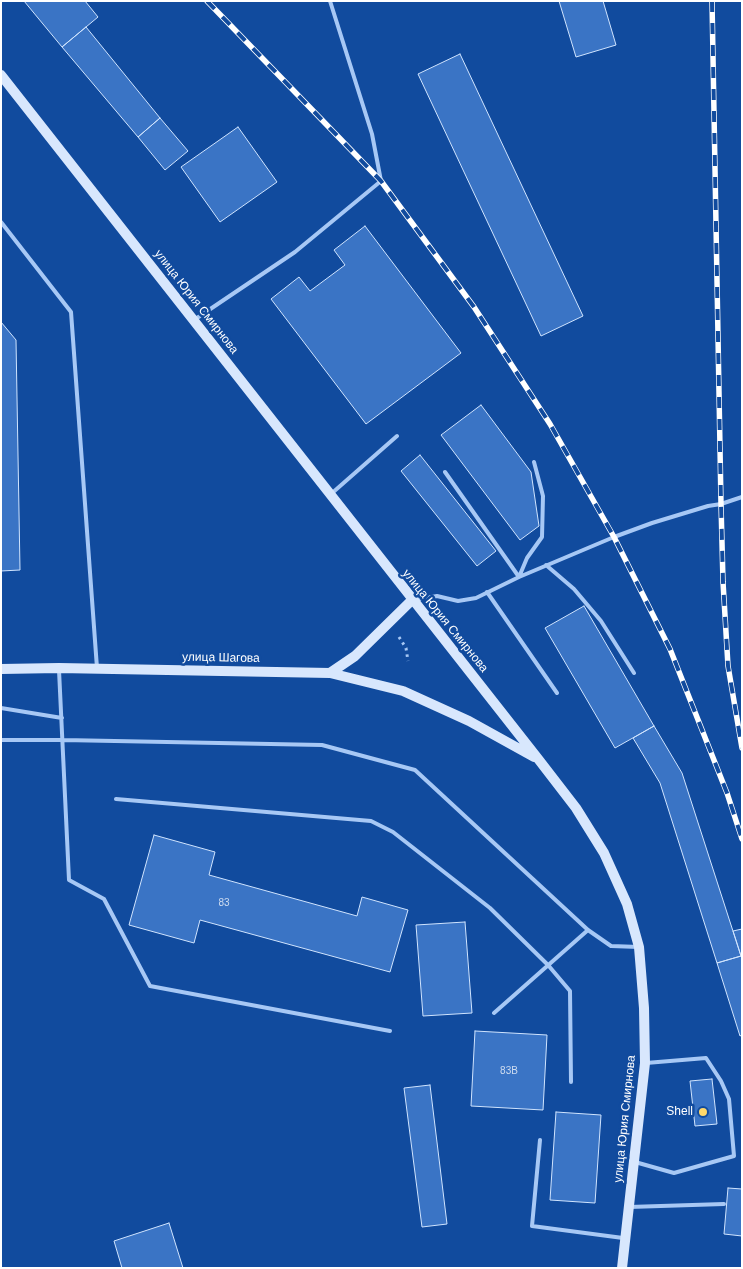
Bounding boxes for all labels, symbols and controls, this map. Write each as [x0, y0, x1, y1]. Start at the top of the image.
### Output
street label: улица Юрия Смирнова [151, 247, 241, 357]
street label: улица Юрия Смирнова [399, 567, 491, 675]
street label: улица Шагова [182, 650, 260, 666]
house number: 83 [218, 897, 230, 909]
street label: улица Юрия Смирнова [611, 1055, 639, 1183]
house number: 83В [500, 1065, 518, 1077]
place label: Shell [666, 1105, 693, 1119]
marker: Shell [697, 1106, 709, 1118]

